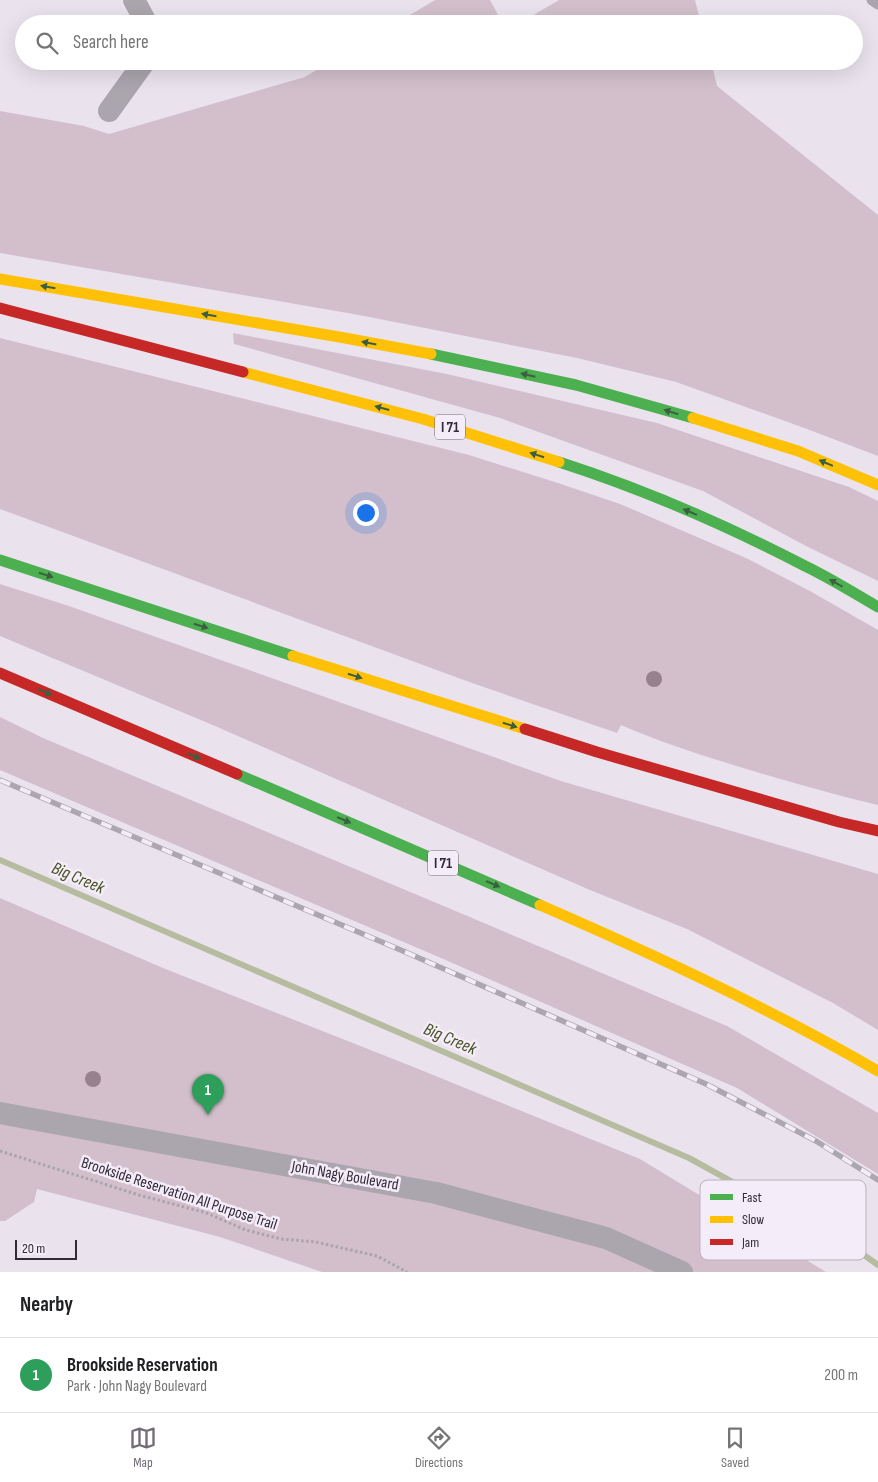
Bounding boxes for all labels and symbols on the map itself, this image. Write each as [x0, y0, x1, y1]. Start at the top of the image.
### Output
one-way arrow [40, 283, 56, 291]
one-way arrow [200, 310, 216, 318]
one-way arrow [360, 338, 376, 346]
one-way arrow [520, 370, 536, 378]
one-way arrow [374, 404, 389, 412]
one-way arrow [664, 407, 679, 415]
road number: I 71 [435, 414, 465, 440]
one-way arrow [530, 451, 545, 458]
one-way arrow [818, 459, 833, 466]
your location [353, 500, 379, 526]
one-way arrow [683, 507, 697, 515]
one-way arrow [39, 572, 54, 579]
one-way arrow [828, 579, 843, 587]
one-way arrow [193, 623, 208, 630]
one-way arrow [348, 673, 363, 681]
one-way arrow [38, 688, 53, 696]
one-way arrow [503, 721, 518, 729]
one-way arrow [187, 752, 201, 760]
one-way arrow [337, 816, 351, 824]
road number: I 71 [428, 850, 458, 876]
water label: Big Creek [48, 858, 109, 899]
one-way arrow [486, 881, 500, 889]
water label: Big Creek [420, 1019, 481, 1060]
pin: 1 [192, 1074, 224, 1115]
street label: Brookside Reservation All Purpose Trail [79, 1153, 279, 1235]
street label: John Nagy Boulevard [289, 1157, 400, 1195]
legend [700, 1180, 866, 1260]
text: Fast [742, 1189, 762, 1206]
text: Slow [742, 1211, 764, 1228]
text: Jam [741, 1234, 759, 1251]
scale bar [15, 1237, 78, 1260]

